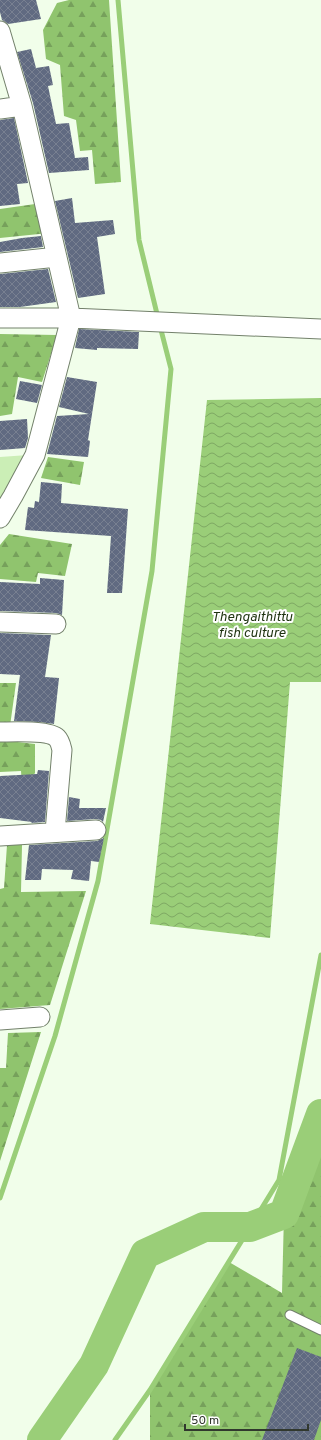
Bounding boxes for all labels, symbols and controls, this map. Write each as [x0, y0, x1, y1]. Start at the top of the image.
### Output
water label: Thengaithittu fish culture [212, 609, 293, 642]
scale bar [185, 1406, 308, 1432]
text: 50 m [191, 1413, 219, 1429]

